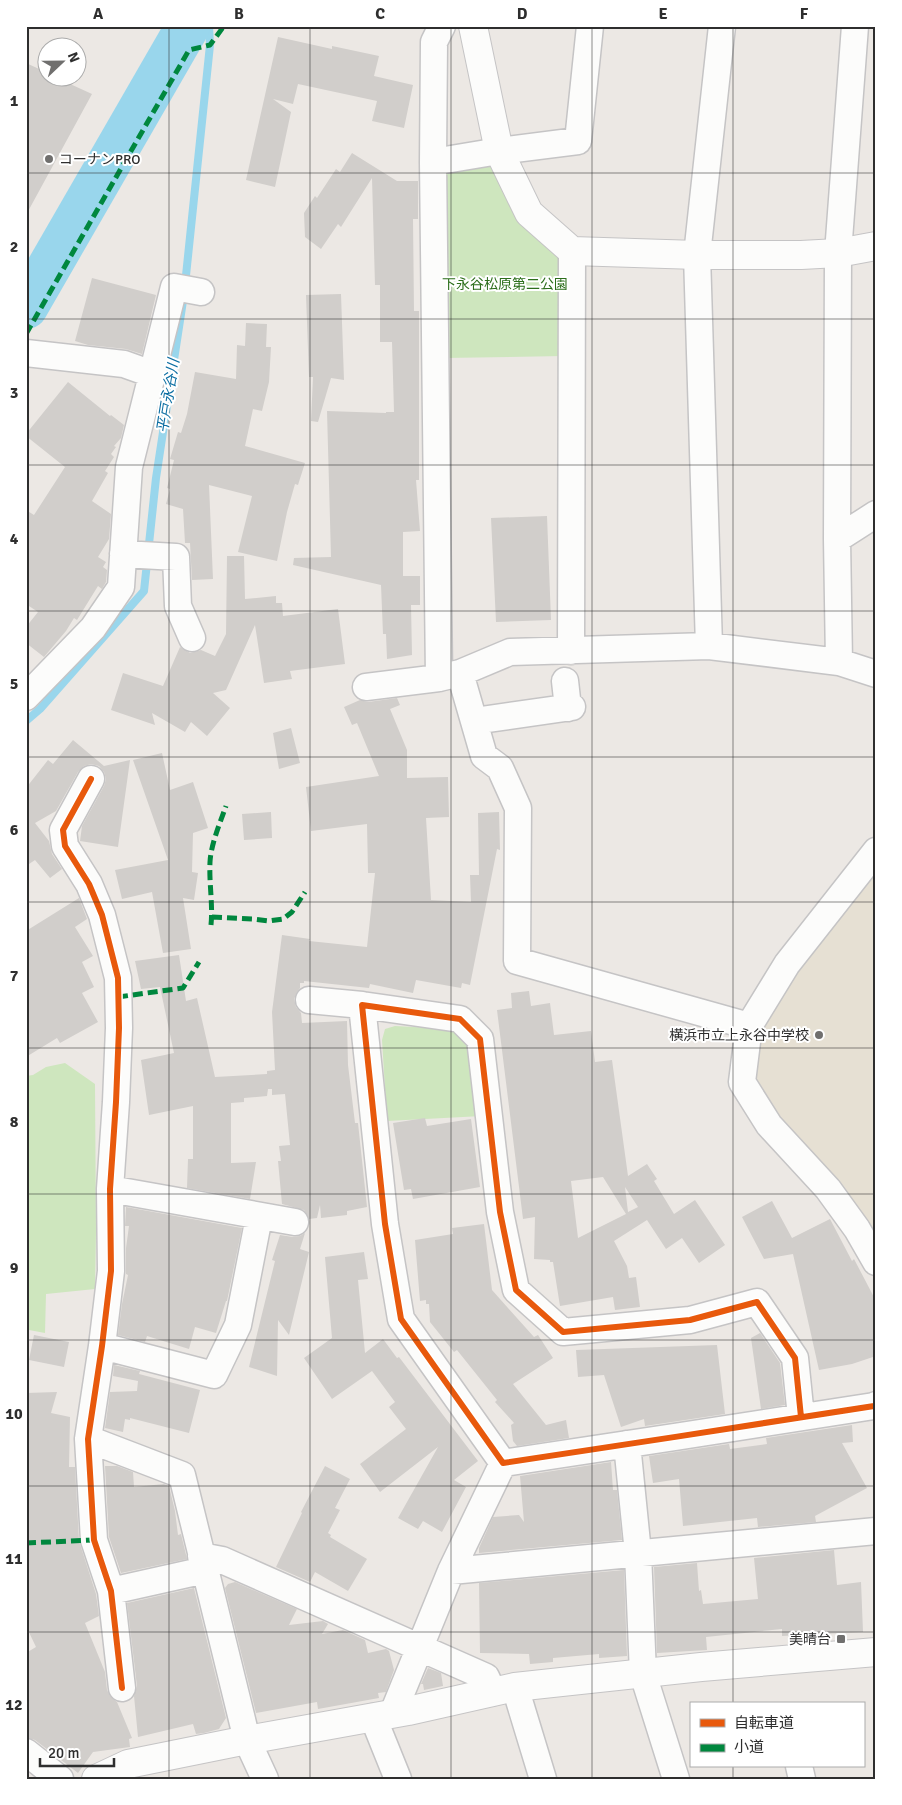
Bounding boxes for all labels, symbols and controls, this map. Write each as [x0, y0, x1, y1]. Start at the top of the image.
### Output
text: A [93, 4, 104, 24]
text: B [234, 4, 244, 24]
text: C [375, 4, 385, 24]
text: D [517, 4, 528, 24]
text: E [658, 4, 668, 24]
text: F [800, 4, 809, 24]
north arrow [38, 38, 88, 88]
text: N [64, 50, 83, 65]
text: 1 [10, 91, 19, 111]
place label: コーナンPRO [59, 151, 140, 168]
marker: コーナンPRO [43, 153, 55, 165]
text: 2 [10, 237, 18, 257]
park label: 下永谷松原第二公園 [442, 276, 568, 293]
water label: 平戸永谷川 [153, 356, 183, 434]
text: 3 [10, 383, 18, 403]
text: 4 [10, 529, 19, 549]
text: 5 [10, 674, 18, 694]
text: 6 [10, 820, 19, 840]
text: 7 [10, 966, 19, 986]
place label: 横浜市立上永谷中学校 [669, 1027, 809, 1044]
marker: 横浜市立上永谷中学校 [813, 1029, 825, 1041]
text: 8 [10, 1112, 19, 1132]
text: 9 [10, 1258, 19, 1278]
text: 10 [5, 1404, 23, 1424]
text: 11 [5, 1549, 23, 1569]
place label: 美晴台 [789, 1631, 831, 1648]
marker: 美晴台 [835, 1633, 847, 1645]
text: 12 [5, 1695, 23, 1715]
legend [690, 1702, 864, 1768]
text: 自転車道 [734, 1714, 794, 1732]
scale bar [40, 1735, 114, 1767]
text: 小道 [734, 1738, 764, 1756]
text: 20 m [48, 1744, 79, 1762]

